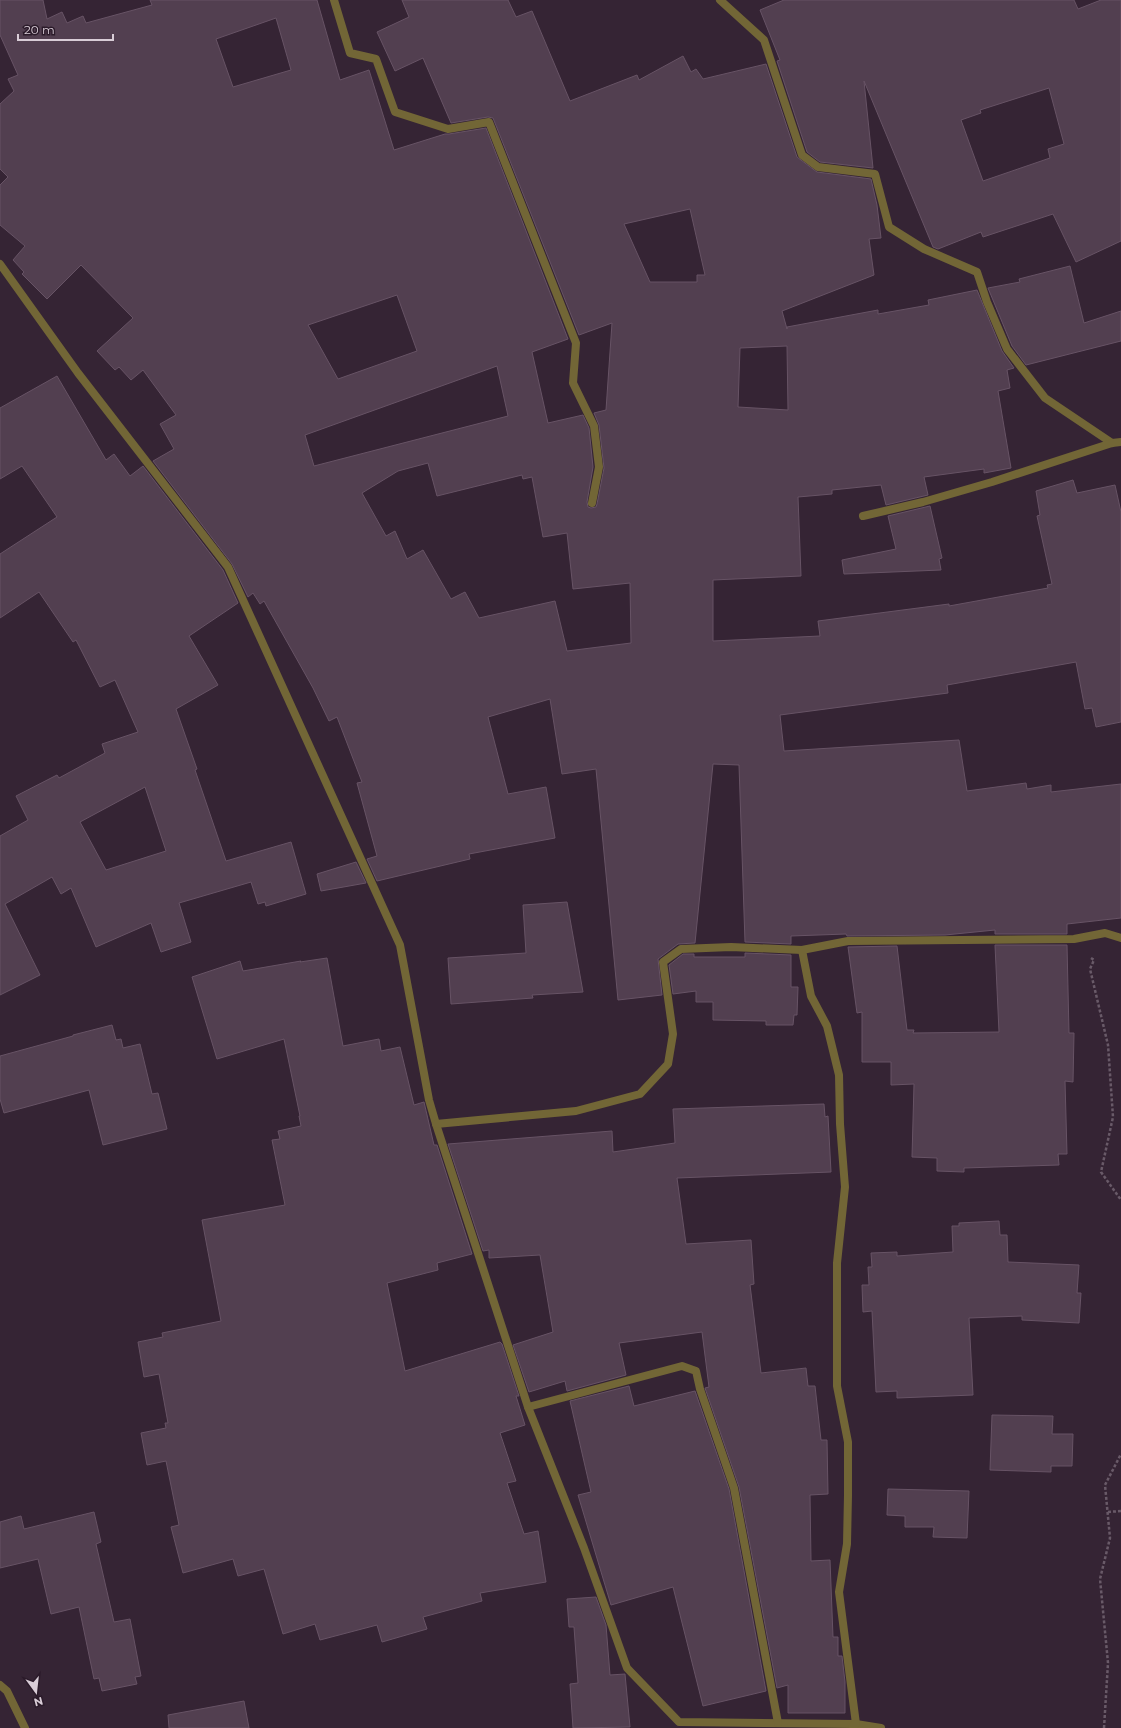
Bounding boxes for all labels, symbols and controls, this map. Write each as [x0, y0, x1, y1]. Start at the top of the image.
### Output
scale bar [18, 16, 113, 42]
text: 20 m [24, 22, 55, 37]
north arrow [16, 1672, 56, 1712]
text: N [32, 1694, 45, 1710]

